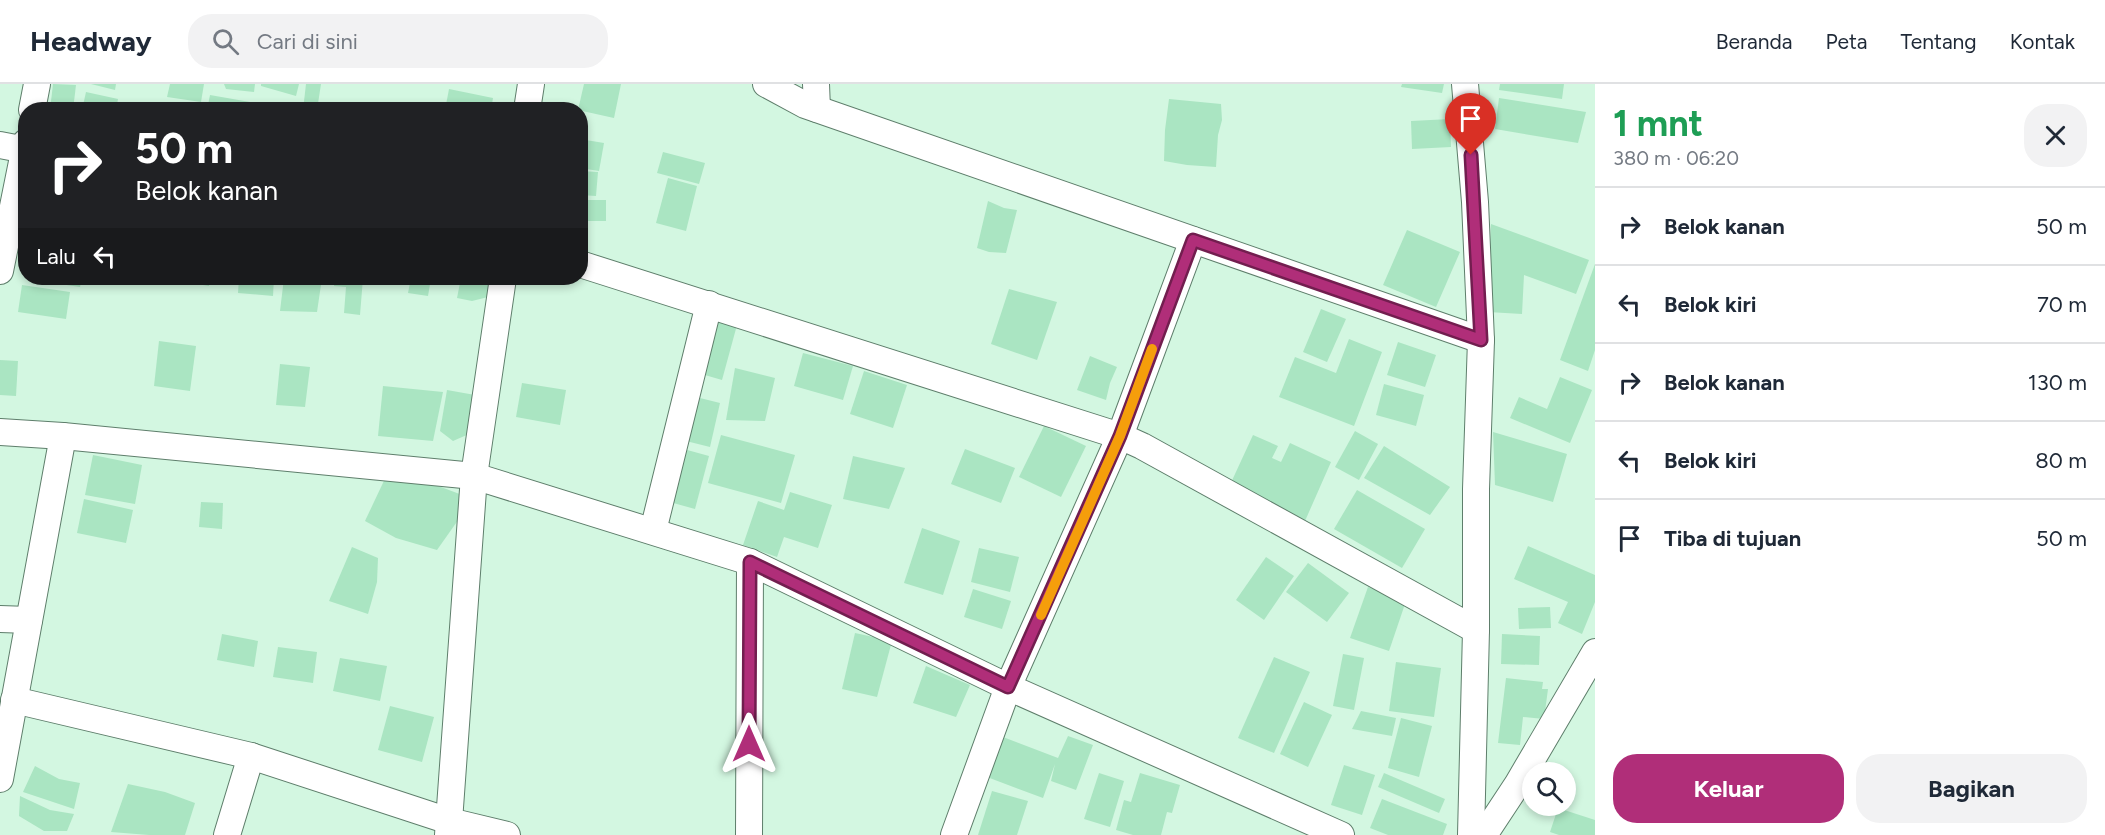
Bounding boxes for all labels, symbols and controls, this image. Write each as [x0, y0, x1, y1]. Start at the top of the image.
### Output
search box [188, 14, 608, 68]
text: Headway [30, 24, 152, 58]
icon: search [209, 25, 242, 58]
text: Cari di sini [257, 28, 358, 55]
text: Beranda [1716, 29, 1793, 54]
text: Peta [1826, 29, 1868, 54]
text: Tentang [1901, 29, 1977, 54]
text: Kontak [2010, 29, 2075, 54]
pin [1445, 93, 1496, 155]
icon: arrive [1454, 102, 1487, 135]
text: 1 mnt [1613, 102, 1703, 145]
button: close [2024, 104, 2087, 167]
text: 50 m [135, 123, 233, 174]
icon: right [36, 126, 114, 204]
text: 380 m · 06:20 [1613, 146, 1739, 170]
text: Belok kanan [135, 174, 278, 207]
icon: right [1613, 210, 1646, 243]
text: Belok kanan [1664, 213, 1785, 240]
text: 50 m [2036, 213, 2087, 240]
icon: left [88, 240, 121, 273]
text: Lalu [36, 243, 76, 270]
icon: left [1613, 288, 1646, 321]
text: Belok kiri [1664, 291, 1757, 318]
text: 70 m [2037, 291, 2087, 318]
icon: right [1613, 366, 1646, 399]
text: Belok kanan [1664, 369, 1785, 396]
text: 130 m [2028, 369, 2087, 396]
icon: left [1613, 444, 1646, 477]
text: Belok kiri [1664, 447, 1757, 474]
text: 80 m [2035, 447, 2087, 474]
icon: arrive [1613, 522, 1646, 555]
text: Tiba di tujuan [1664, 525, 1801, 552]
text: 50 m [2036, 525, 2087, 552]
position arrow [717, 712, 781, 776]
button: Keluar [1613, 754, 1844, 823]
button: Bagikan [1856, 754, 2087, 823]
map controls [1522, 762, 1576, 816]
button: search [1522, 762, 1576, 816]

